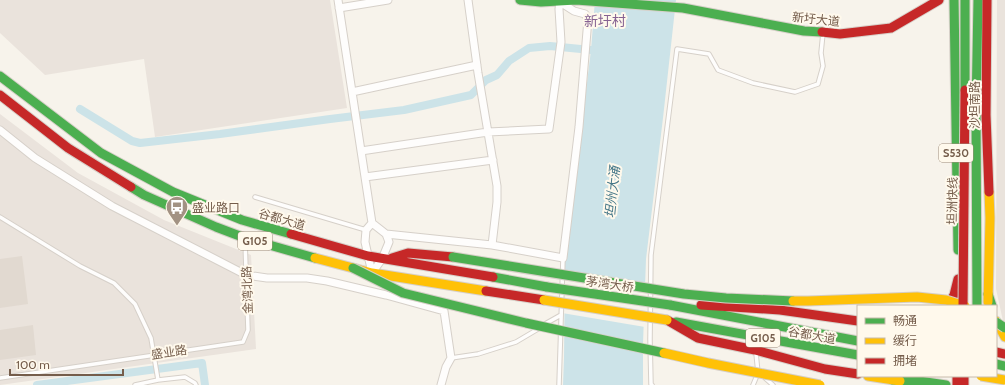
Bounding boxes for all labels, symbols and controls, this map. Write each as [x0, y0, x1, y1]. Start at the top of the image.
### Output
street label: 新圩大道 [791, 9, 841, 29]
district label: 新圩村 [584, 12, 626, 30]
street label: 沙坦南路 [967, 81, 982, 129]
road number: S530 [939, 144, 973, 162]
water label: 坦州大涌 [601, 163, 623, 219]
street label: 坦洲快线 [944, 177, 960, 225]
bus stop icon: 盛业路口 [164, 194, 190, 227]
place label: 盛业路口 [192, 200, 240, 215]
street label: 谷都大道 [257, 205, 307, 233]
road number: G105 [238, 232, 272, 250]
street label: 金湾北路 [239, 266, 255, 314]
street label: 茅湾大桥 [585, 273, 635, 295]
legend [857, 305, 997, 377]
text: 畅通 [893, 313, 917, 328]
street label: 谷都大道 [787, 323, 837, 347]
road number: G105 [746, 329, 780, 347]
text: 缓行 [893, 333, 917, 348]
street label: 盛业路 [150, 342, 188, 362]
scale bar [10, 351, 123, 377]
text: 拥堵 [893, 353, 917, 368]
text: 100 m [16, 357, 50, 372]

